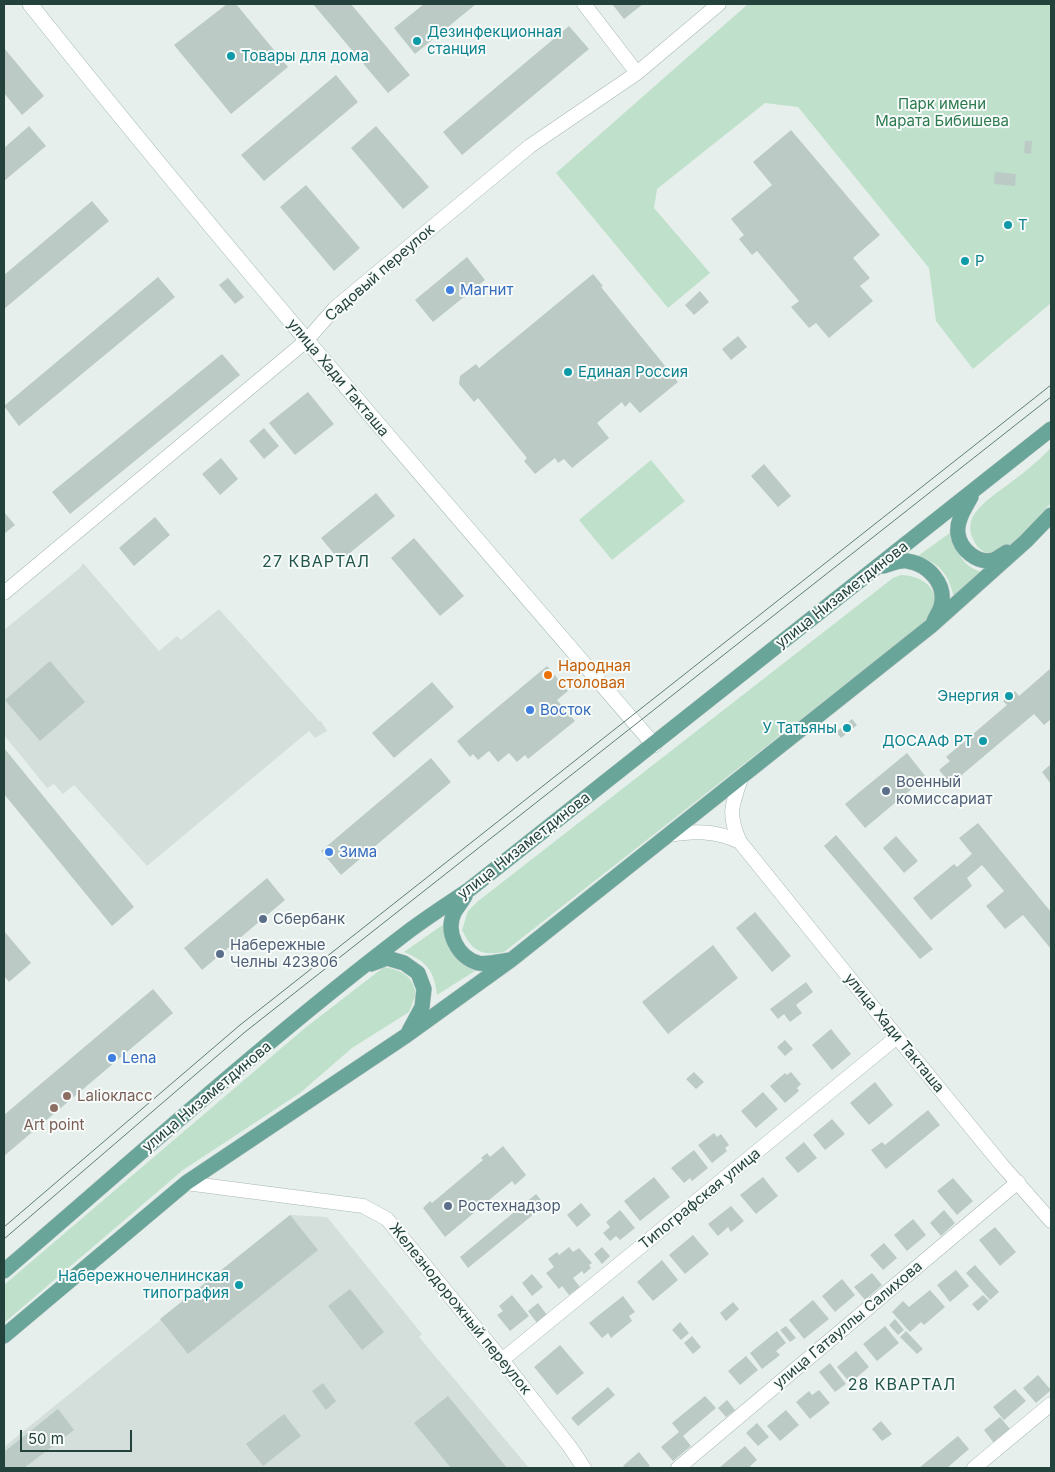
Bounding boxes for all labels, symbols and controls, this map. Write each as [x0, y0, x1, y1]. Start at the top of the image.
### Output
place label: Дезинфекционная станция [427, 23, 562, 58]
marker: Дезинфекционная станция [411, 35, 423, 47]
place label: Товары для дома [241, 47, 369, 65]
marker: Товары для дома [225, 50, 237, 62]
park label: Парк имени Марата Бибишева [875, 95, 1009, 130]
place label: Т [1018, 216, 1028, 234]
marker: Т [1002, 219, 1014, 231]
street label: Садовый переулок [322, 221, 438, 325]
place label: Р [975, 252, 985, 270]
marker: Р [959, 255, 971, 267]
place label: Магнит [460, 281, 513, 299]
marker: Магнит [444, 284, 456, 296]
street label: улица Хади Такташа [283, 315, 393, 441]
place label: Единая Россия [578, 363, 688, 381]
marker: Единая Россия [562, 366, 574, 378]
street label: улица Низаметдинова [772, 538, 912, 652]
district label: 27 КВАРТАЛ [261, 552, 371, 572]
place label: Народная столовая [558, 657, 631, 692]
marker: Народная столовая [542, 669, 554, 681]
place label: Энергия [937, 687, 999, 705]
marker: Энергия [1003, 690, 1015, 702]
place label: Восток [540, 701, 591, 719]
marker: Восток [524, 704, 536, 716]
place label: У Татьяны [763, 719, 837, 737]
marker: У Татьяны [841, 722, 853, 734]
place label: ДОСААФ РТ [882, 732, 973, 750]
marker: ДОСААФ РТ [977, 735, 989, 747]
place label: Военный комиссариат [896, 773, 992, 808]
marker: Военный комиссариат [880, 785, 892, 797]
street label: улица Низаметдинова [454, 789, 594, 903]
place label: Зима [339, 843, 377, 861]
marker: Зима [323, 846, 335, 858]
place label: Сбербанк [273, 910, 345, 928]
marker: Сбербанк [257, 913, 269, 925]
place label: Набережные Челны 423806 [230, 936, 338, 971]
marker: Набережные Челны 423806 [214, 948, 226, 960]
street label: улица Хади Такташа [840, 970, 948, 1096]
street label: улица Низаметдинова [139, 1038, 275, 1156]
place label: Lena [122, 1049, 157, 1067]
marker: Lena [106, 1052, 118, 1064]
place label: Lalioкласс [77, 1087, 152, 1105]
marker: Lalioкласс [61, 1090, 73, 1102]
marker: Art point [48, 1102, 60, 1114]
place label: Art point [24, 1116, 84, 1134]
street label: Типографская улица [636, 1145, 764, 1253]
place label: Ростехнадзор [458, 1197, 561, 1215]
marker: Ростехнадзор [442, 1200, 454, 1212]
street label: Железнодорожный переулок [385, 1220, 535, 1398]
street label: улица Гатауллы Салихова [770, 1257, 926, 1393]
place label: Набережночелнинская типография [58, 1267, 229, 1302]
marker: Набережночелнинская типография [233, 1279, 245, 1291]
district label: 28 КВАРТАЛ [846, 1375, 958, 1395]
scale bar [22, 1420, 135, 1452]
text: 50 m [28, 1429, 64, 1448]

